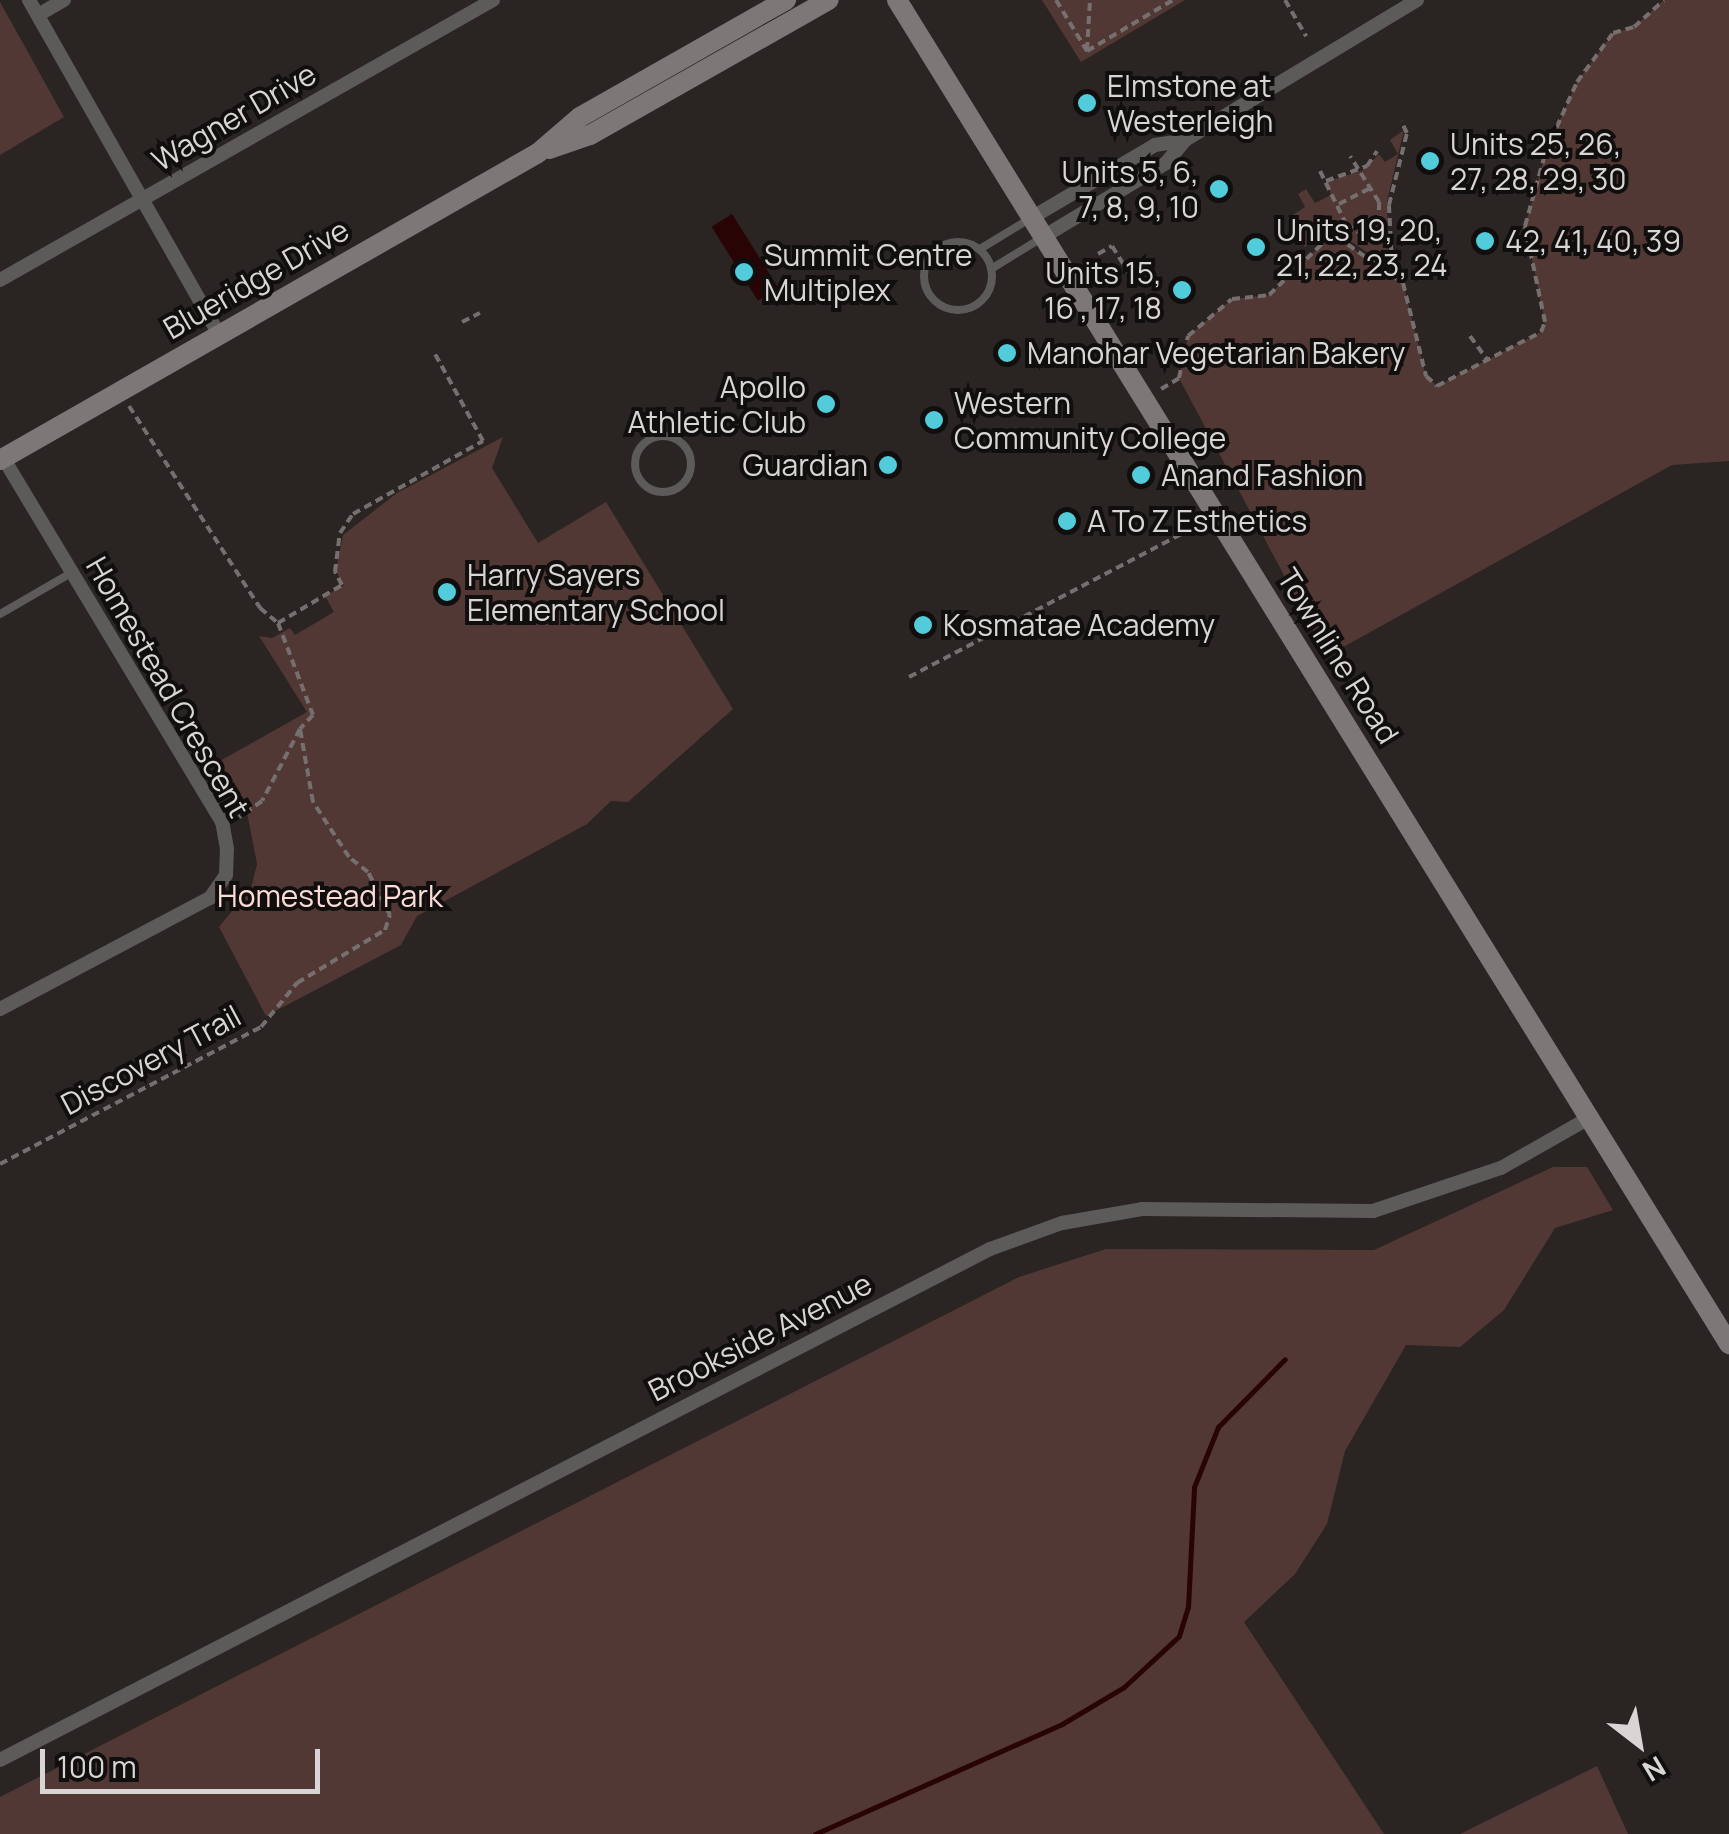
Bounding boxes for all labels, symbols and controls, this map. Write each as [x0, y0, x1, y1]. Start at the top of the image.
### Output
street label: Wagner Drive [146, 56, 322, 178]
place label: Elmstone at Westerleigh [1107, 68, 1273, 138]
marker: Elmstone at Westerleigh [1076, 92, 1098, 114]
place label: Units 25, 26, 27, 28, 29, 30 [1450, 126, 1627, 196]
marker: Units 25, 26, 27, 28, 29, 30 [1419, 150, 1441, 172]
place label: Units 5, 6, 7, 8, 9, 10 [1061, 154, 1199, 224]
marker: Units 5, 6, 7, 8, 9, 10 [1208, 178, 1230, 200]
street label: Blueridge Drive [157, 211, 355, 347]
place label: Units 19, 20, 21, 22, 23, 24 [1276, 212, 1448, 282]
place label: 42, 41, 40, 39 [1505, 223, 1681, 259]
marker: 42, 41, 40, 39 [1474, 230, 1496, 252]
marker: Units 19, 20, 21, 22, 23, 24 [1245, 236, 1267, 258]
place label: Summit Centre Multiplex [764, 237, 973, 308]
place label: Units 15, 16 , 17, 18 [1044, 255, 1162, 326]
marker: Summit Centre Multiplex [733, 261, 755, 283]
marker: Units 15, 16 , 17, 18 [1171, 279, 1193, 301]
place label: Manohar Vegetarian Bakery [1027, 335, 1405, 371]
marker: Manohar Vegetarian Bakery [996, 342, 1018, 364]
place label: Apollo Athletic Club [628, 369, 806, 440]
place label: Western Community College [954, 385, 1226, 456]
marker: Apollo Athletic Club [815, 393, 837, 415]
marker: Western Community College [923, 409, 945, 431]
place label: Guardian [743, 447, 868, 483]
marker: Guardian [877, 454, 899, 476]
place label: Anand Fashion [1161, 457, 1363, 493]
marker: Anand Fashion [1130, 464, 1152, 486]
place label: A To Z Esthetics [1087, 503, 1307, 539]
marker: A To Z Esthetics [1056, 510, 1078, 532]
street label: Homestead Crescent [79, 551, 257, 823]
place label: Harry Sayers Elementary School [467, 557, 725, 628]
street label: Townline Road [1270, 562, 1406, 750]
marker: Harry Sayers Elementary School [436, 581, 458, 603]
place label: Kosmatae Academy [943, 607, 1215, 643]
marker: Kosmatae Academy [912, 614, 934, 636]
park label: Homestead Park [217, 878, 443, 914]
street label: Discovery Trail [55, 998, 247, 1122]
street label: Brookside Avenue [642, 1265, 878, 1409]
north arrow [1589, 1694, 1689, 1794]
scale bar [45, 1729, 325, 1791]
text: 100 m [57, 1746, 137, 1787]
text: N [1636, 1748, 1673, 1791]

